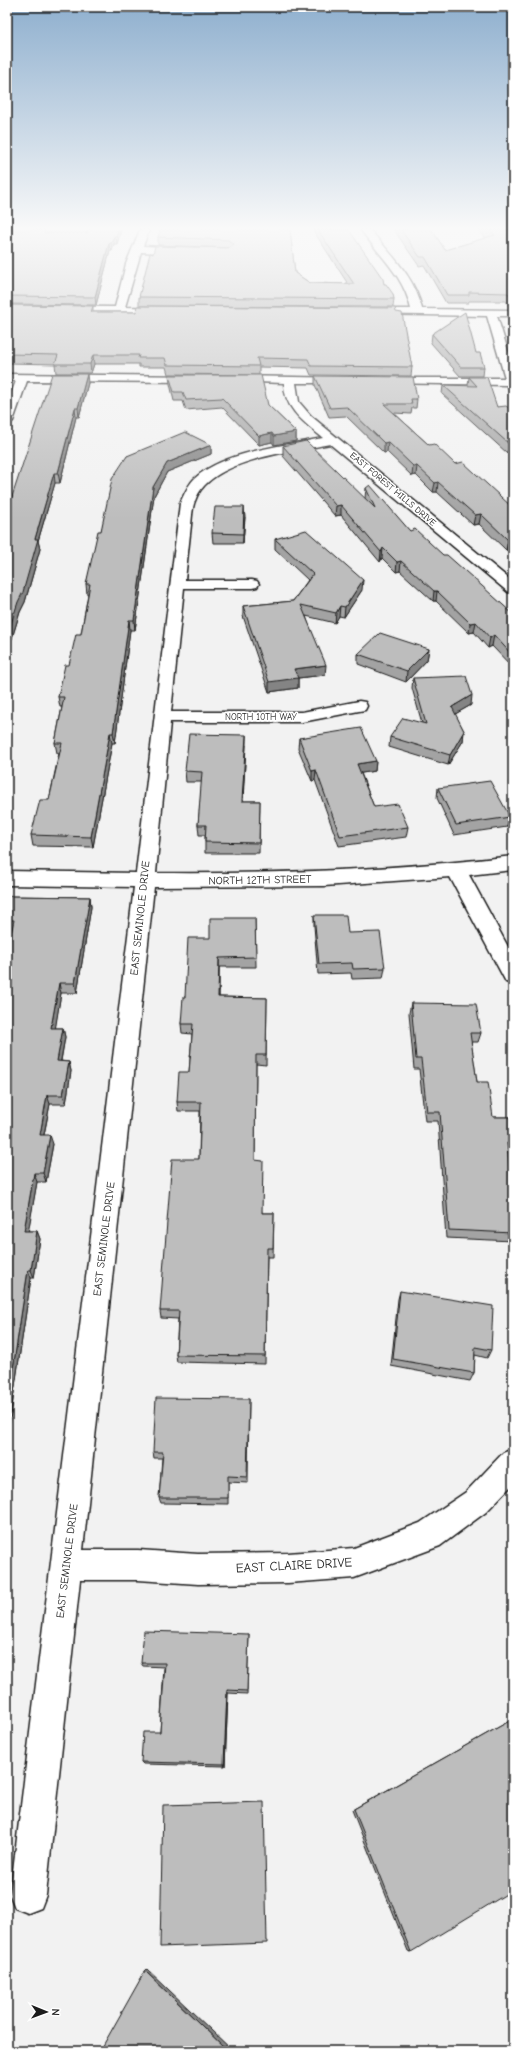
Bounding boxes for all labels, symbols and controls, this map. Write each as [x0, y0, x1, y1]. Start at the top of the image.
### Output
street label: EAST FOREST HILLS DRIVE [348, 450, 439, 528]
street label: NORTH 10TH WAY [225, 712, 298, 722]
street label: EAST SEMINOLE DRIVE [128, 860, 153, 976]
street label: NORTH 12TH STREET [208, 873, 312, 887]
street label: EAST SEMINOLE DRIVE [91, 1181, 118, 1297]
street label: EAST SEMINOLE DRIVE [54, 1503, 81, 1619]
street label: EAST CLAIRE DRIVE [235, 1554, 353, 1576]
north arrow [26, 1992, 66, 2032]
text: N [49, 2008, 62, 2016]

